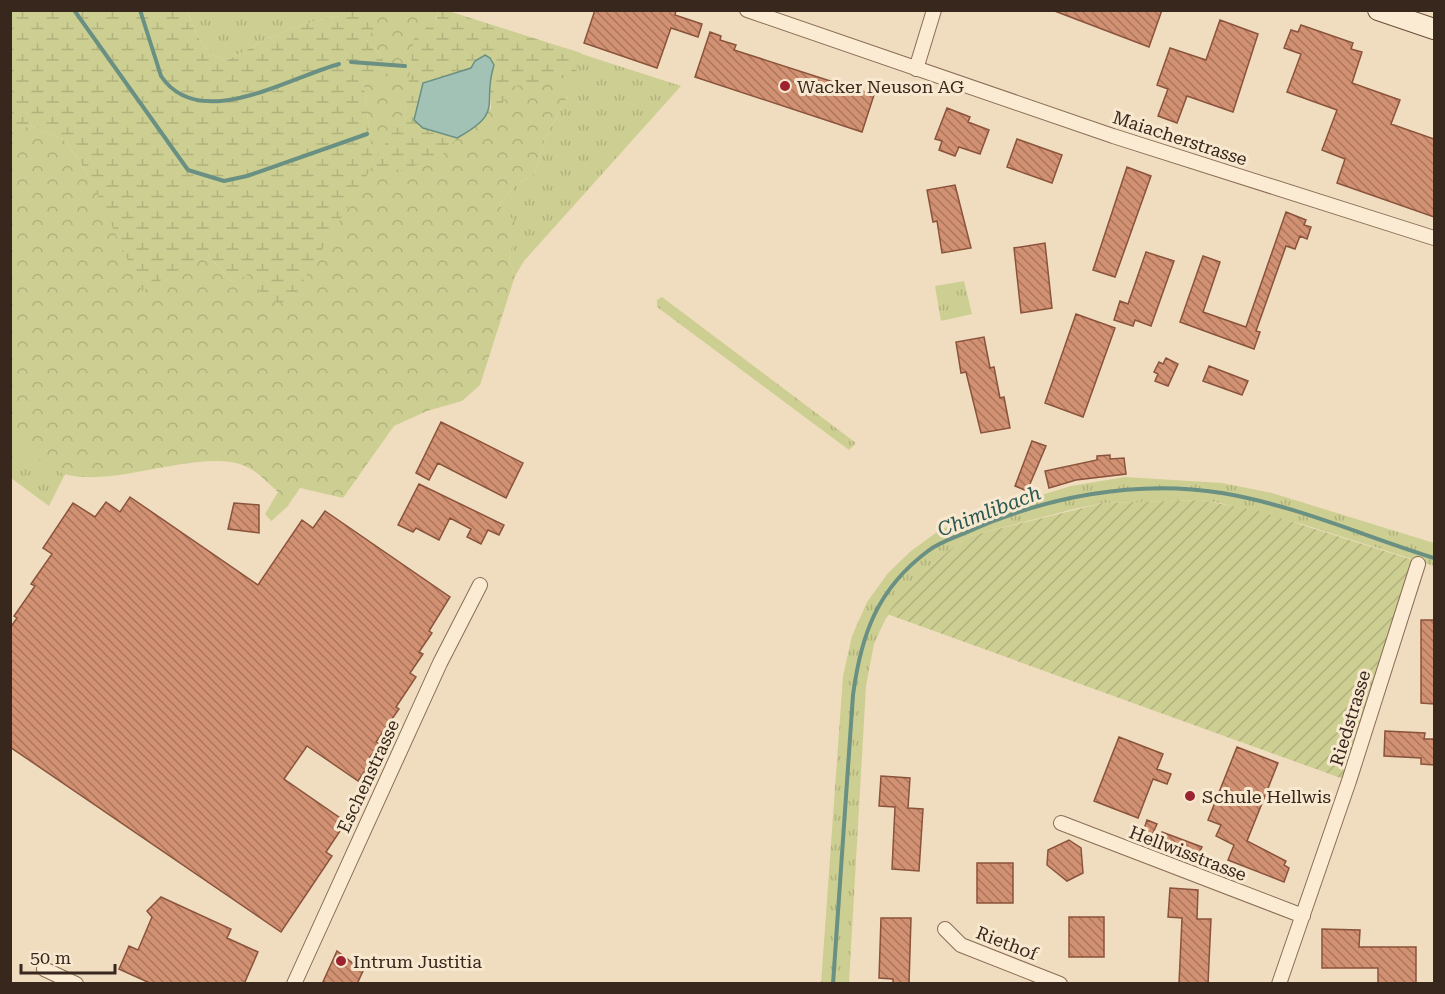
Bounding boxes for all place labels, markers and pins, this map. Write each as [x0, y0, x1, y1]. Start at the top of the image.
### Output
place label: Wacker Neuson AG [797, 76, 964, 97]
marker: Wacker Neuson AG [778, 79, 792, 93]
place label: Schule Hellwis [1202, 786, 1331, 807]
marker: Schule Hellwis [1183, 789, 1197, 803]
place label: Intrum Justitia [353, 951, 482, 972]
marker: Intrum Justitia [334, 954, 348, 968]

